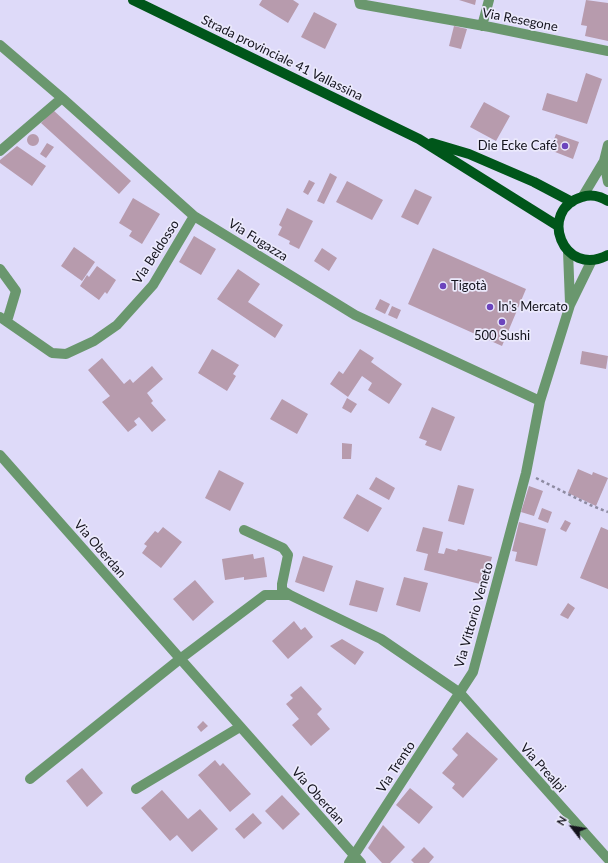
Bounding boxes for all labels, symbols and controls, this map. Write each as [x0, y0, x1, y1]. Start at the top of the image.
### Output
street label: Via Resegone [481, 5, 559, 35]
street label: Strada provinciale 41 Vallassina [199, 12, 365, 104]
place label: Die Ecke Café [478, 138, 557, 154]
marker: Die Ecke Café [560, 141, 570, 151]
street label: Via Fugazza [225, 216, 291, 264]
street label: Via Beldosso [130, 217, 182, 287]
place label: Tigotà [451, 278, 487, 294]
marker: Tigotà [438, 281, 448, 291]
place label: In's Mercato [498, 299, 568, 315]
marker: In's Mercato [485, 302, 495, 312]
marker: 500 Sushi [497, 317, 507, 327]
place label: 500 Sushi [474, 328, 530, 344]
street label: Via Oberdan [71, 517, 129, 581]
street label: Via Vittorio Veneto [451, 560, 497, 670]
street label: Via Trento [374, 738, 418, 796]
street label: Via Prealpi [517, 740, 569, 796]
street label: Via Oberdan [288, 764, 348, 828]
north arrow [552, 807, 592, 847]
text: N [554, 814, 569, 828]

